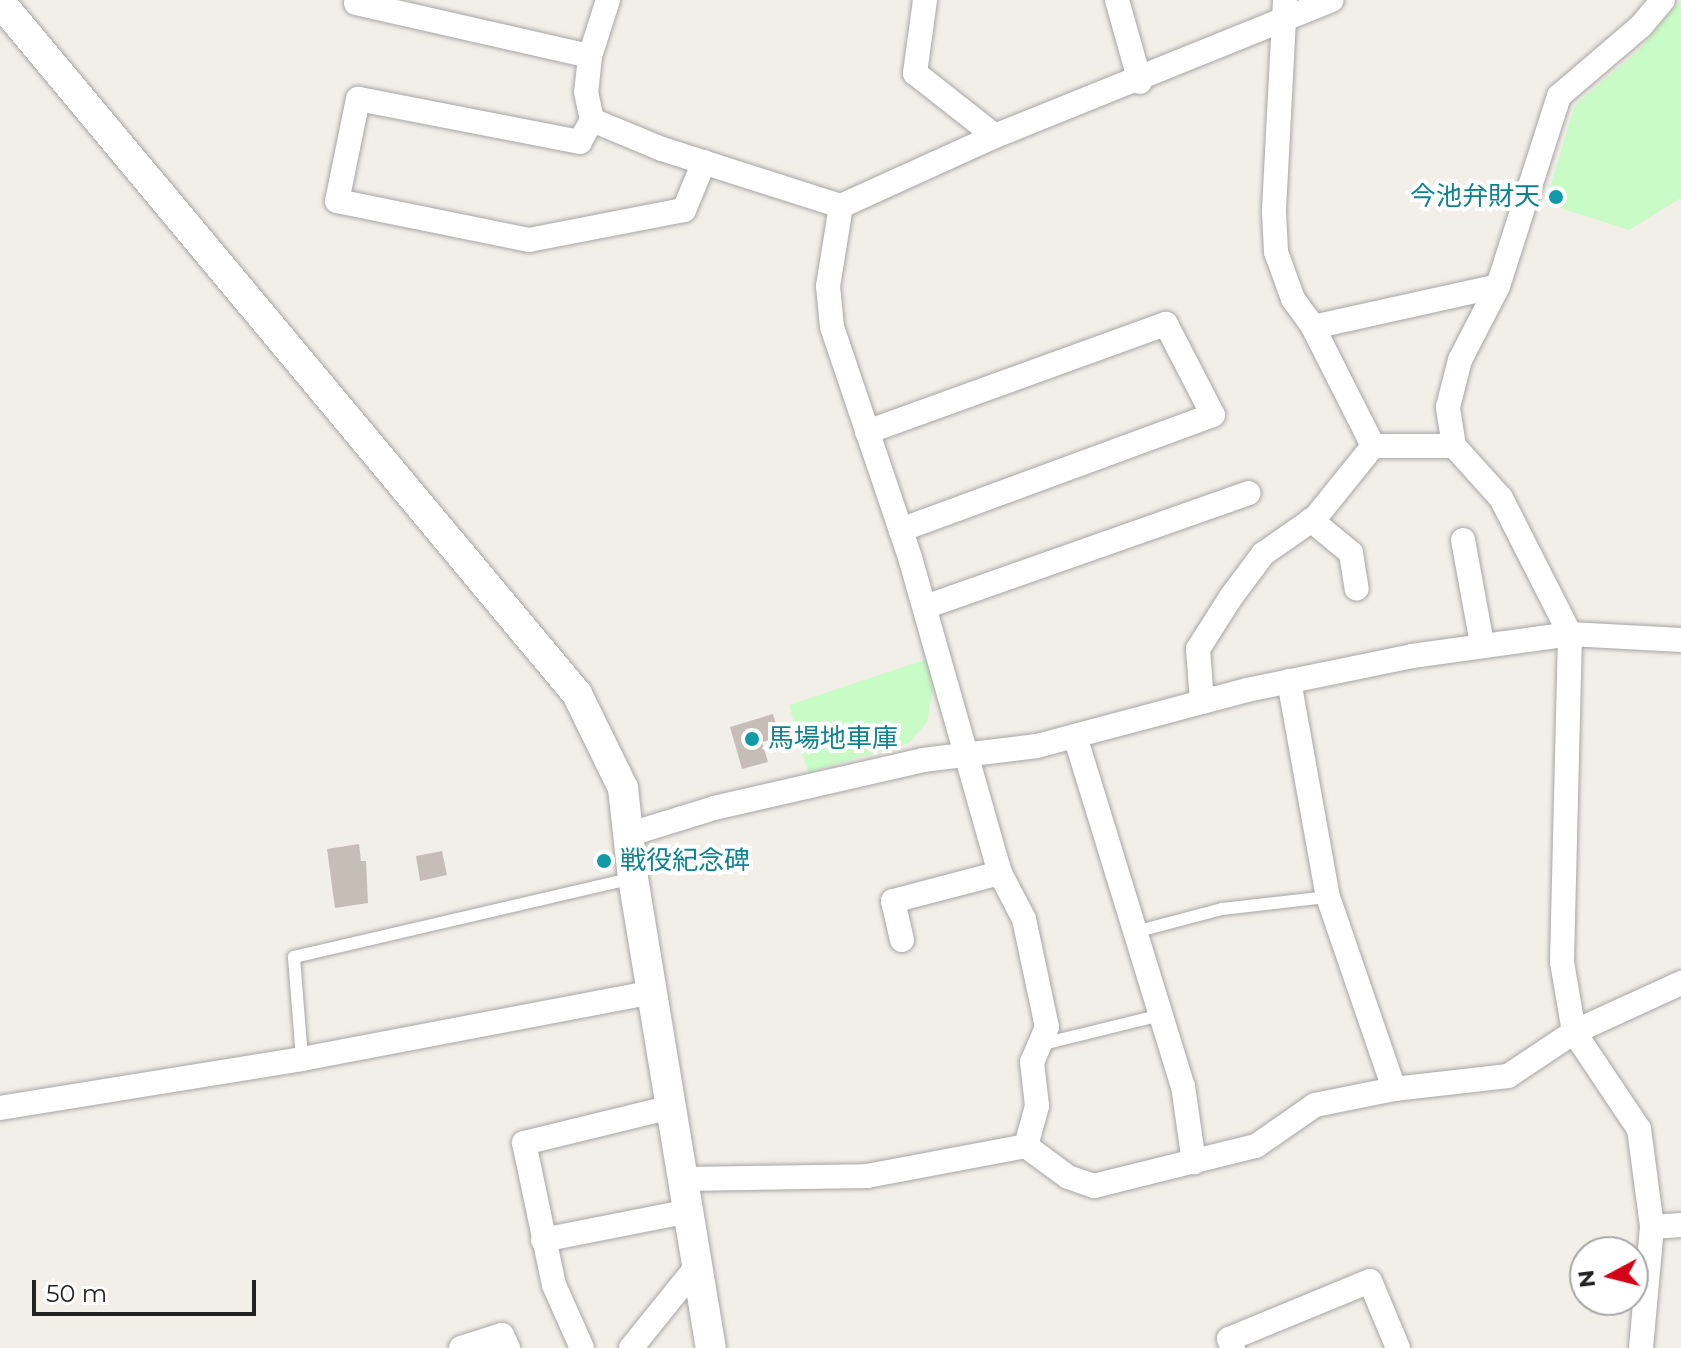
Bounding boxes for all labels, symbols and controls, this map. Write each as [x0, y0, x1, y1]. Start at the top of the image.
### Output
place label: 今池弁財天 [1410, 181, 1540, 213]
marker: 今池弁財天 [1547, 188, 1565, 206]
place label: 馬場地車庫 [768, 723, 898, 755]
marker: 馬場地車庫 [743, 730, 761, 748]
place label: 戦役紀念碑 [620, 845, 750, 877]
marker: 戦役紀念碑 [595, 852, 613, 870]
north arrow [1569, 1236, 1649, 1316]
scale bar [36, 1264, 260, 1314]
text: N [1572, 1268, 1601, 1289]
text: 50 m [46, 1279, 107, 1308]

